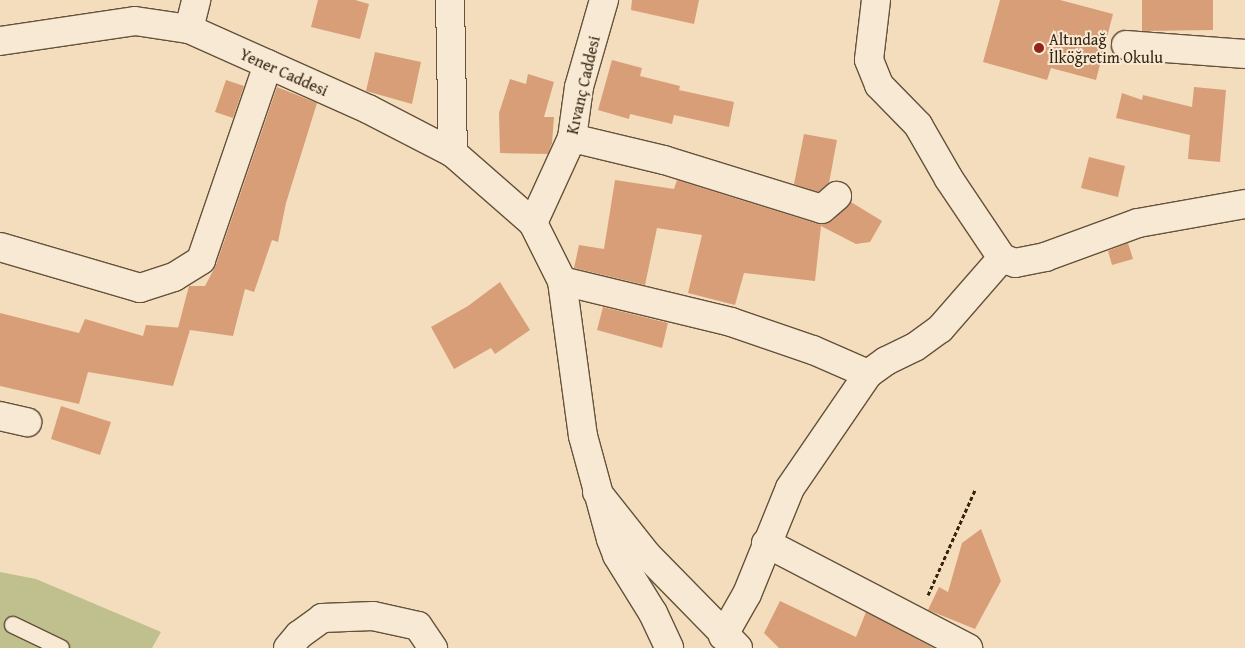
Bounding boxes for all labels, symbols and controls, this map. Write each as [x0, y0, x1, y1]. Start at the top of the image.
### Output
place label: Altındağ İlköğretim Okulu [1049, 29, 1163, 67]
street label: Kıvanç Caddesi [562, 34, 604, 136]
marker: Altındağ İlköğretim Okulu [1033, 42, 1045, 54]
street label: Yener Caddesi [237, 44, 331, 100]

